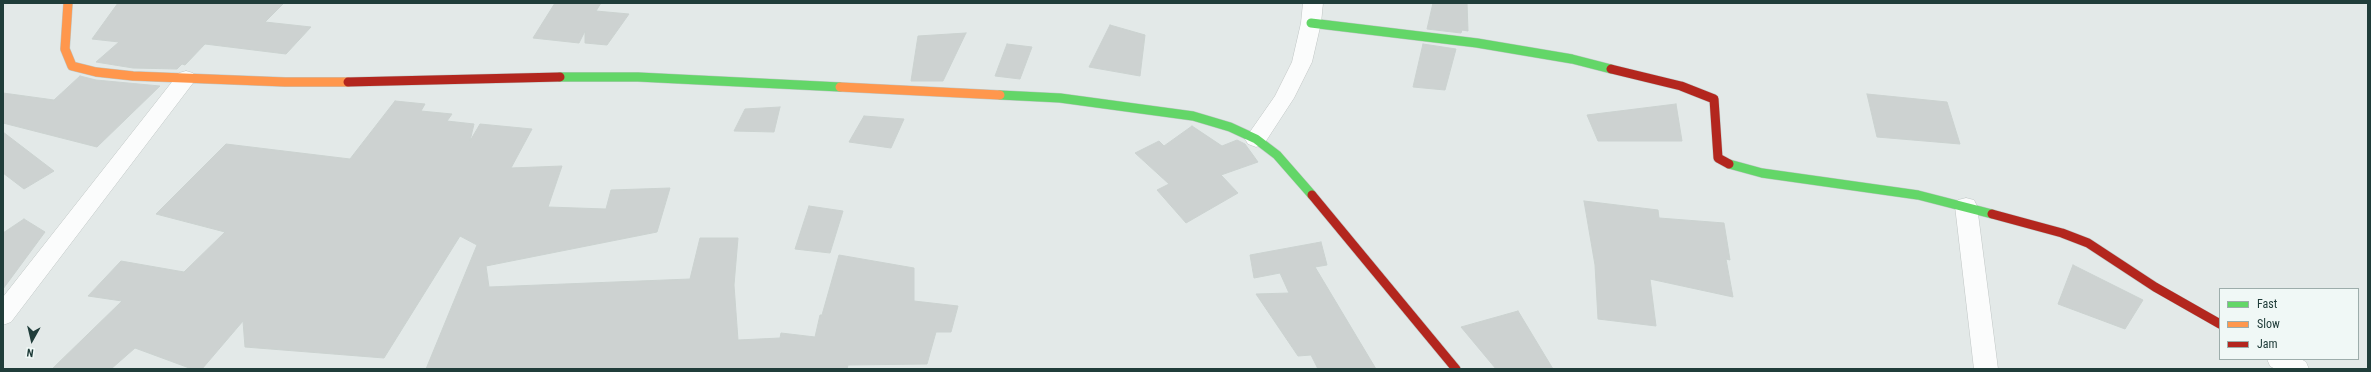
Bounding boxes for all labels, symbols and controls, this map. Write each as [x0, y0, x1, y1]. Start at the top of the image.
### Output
legend [2219, 288, 2359, 360]
text: Fast [2257, 297, 2277, 311]
text: Slow [2257, 317, 2280, 331]
north arrow [12, 320, 52, 360]
text: Jam [2257, 337, 2278, 351]
text: N [26, 345, 35, 359]

